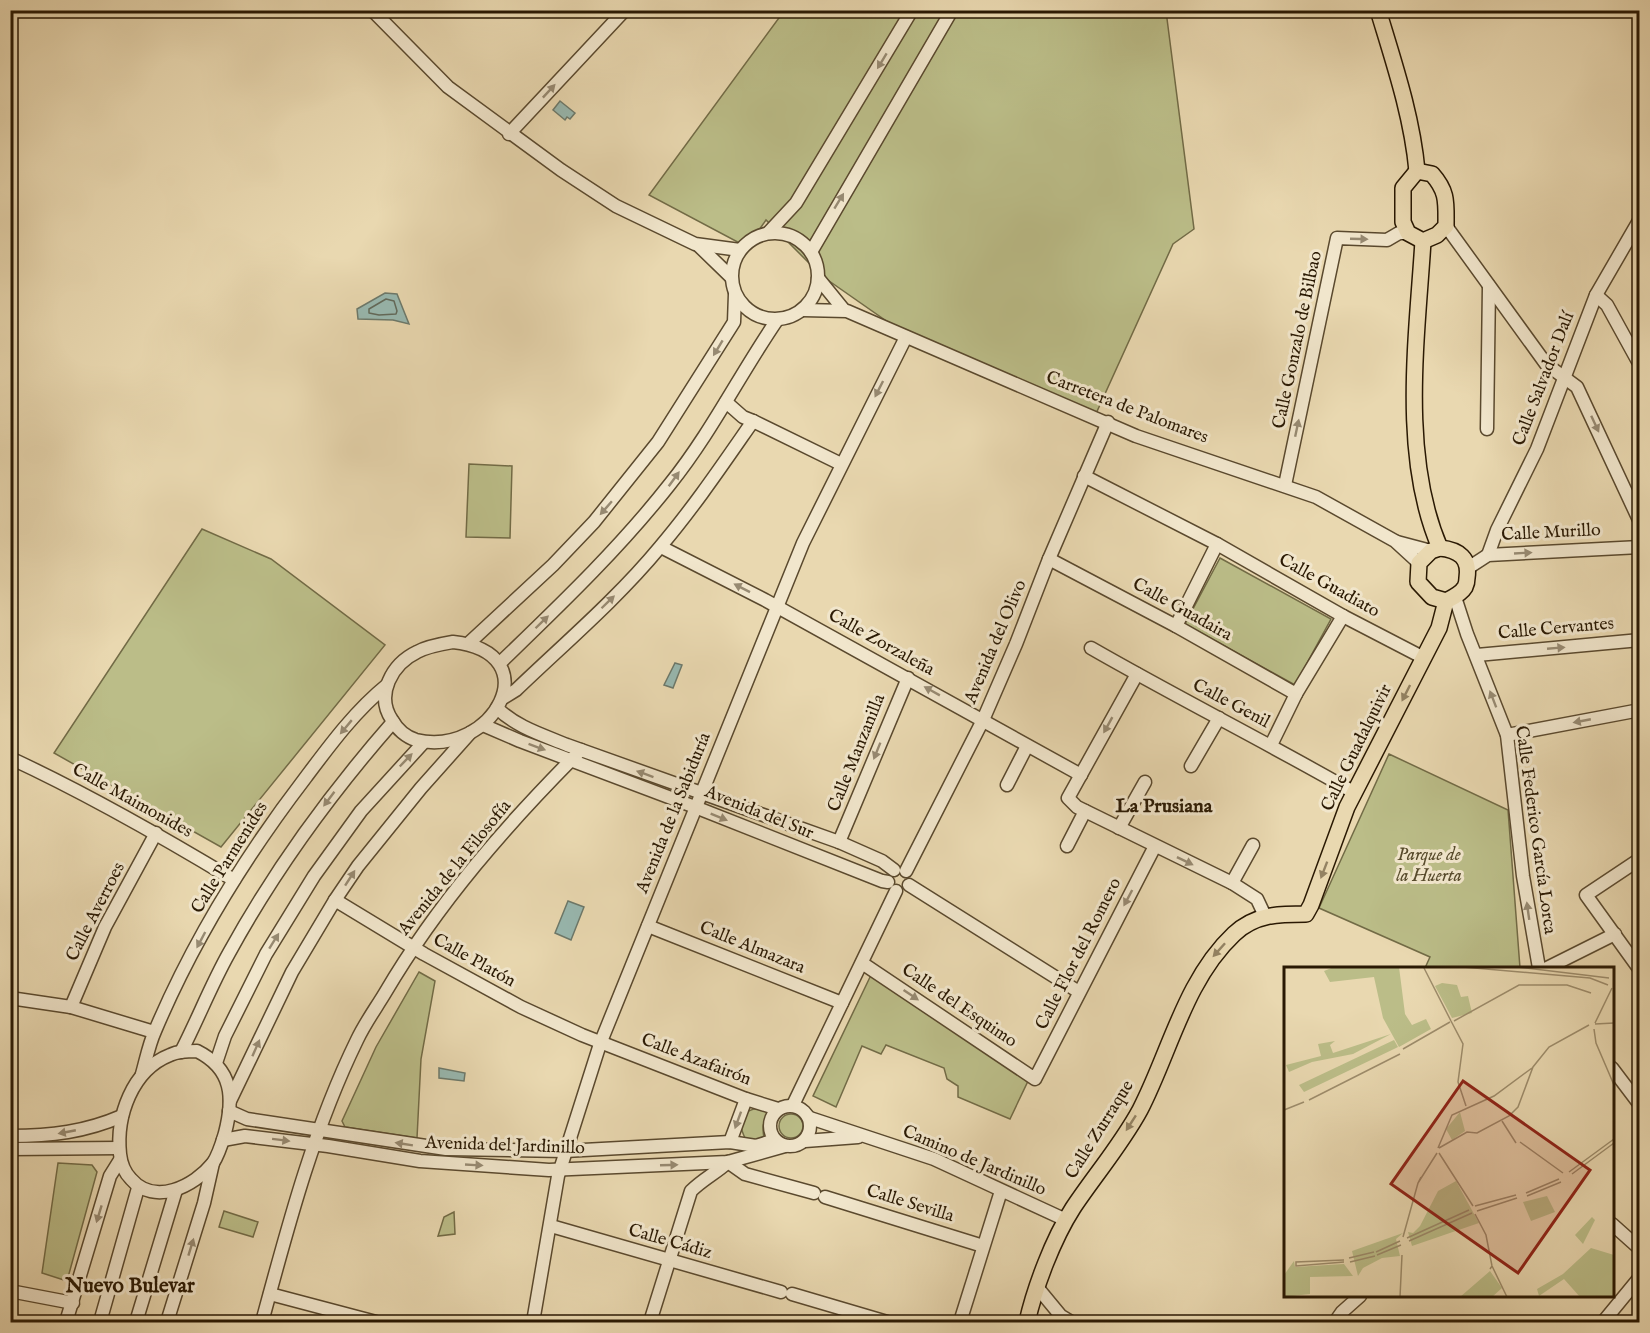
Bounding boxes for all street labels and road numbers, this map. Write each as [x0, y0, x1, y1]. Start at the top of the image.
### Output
street label: Calle Gonzalo de Bilbao [1268, 249, 1328, 431]
street label: Calle Salvador Dalí [1508, 308, 1581, 449]
street label: Carretera de Palomares [1043, 366, 1211, 450]
street label: Calle Murillo [1501, 519, 1602, 547]
street label: Calle Guadiato [1274, 549, 1384, 623]
street label: Calle Guadaira [1128, 573, 1236, 647]
street label: Avenida del Olivo [959, 576, 1033, 708]
street label: Calle Zorzaleña [824, 604, 938, 682]
street label: Calle Cervantes [1497, 612, 1615, 646]
street label: Calle Genil [1188, 674, 1274, 734]
street label: Calle Guadalquivir [1316, 680, 1398, 815]
street label: Calle Manzanilla [823, 691, 891, 815]
street label: Calle Federico García Lorca [1509, 724, 1561, 936]
street label: Avenida de la Sabiduría [631, 729, 717, 898]
street label: Calle Maimonides [68, 758, 196, 844]
street label: Avenida del Sur [700, 780, 817, 845]
street label: Avenida de la Filosofía [393, 795, 517, 941]
street label: Calle Parmenides [186, 798, 274, 918]
street label: Calle Averroes [61, 859, 131, 965]
street label: Calle Flor del Romero [1031, 874, 1127, 1034]
street label: Calle Almazara [696, 916, 808, 980]
street label: Calle Platón [429, 929, 520, 993]
street label: Calle del Esquimo [897, 959, 1022, 1053]
street label: Calle Azafairón [638, 1029, 755, 1092]
street label: Calle Zurraque [1061, 1076, 1139, 1184]
street label: Camino de Jardinillo [899, 1120, 1050, 1202]
street label: Avenida del Jardinillo [424, 1132, 586, 1160]
street label: Calle Sevilla [863, 1180, 957, 1228]
street label: Calle Cádiz [625, 1219, 715, 1265]

